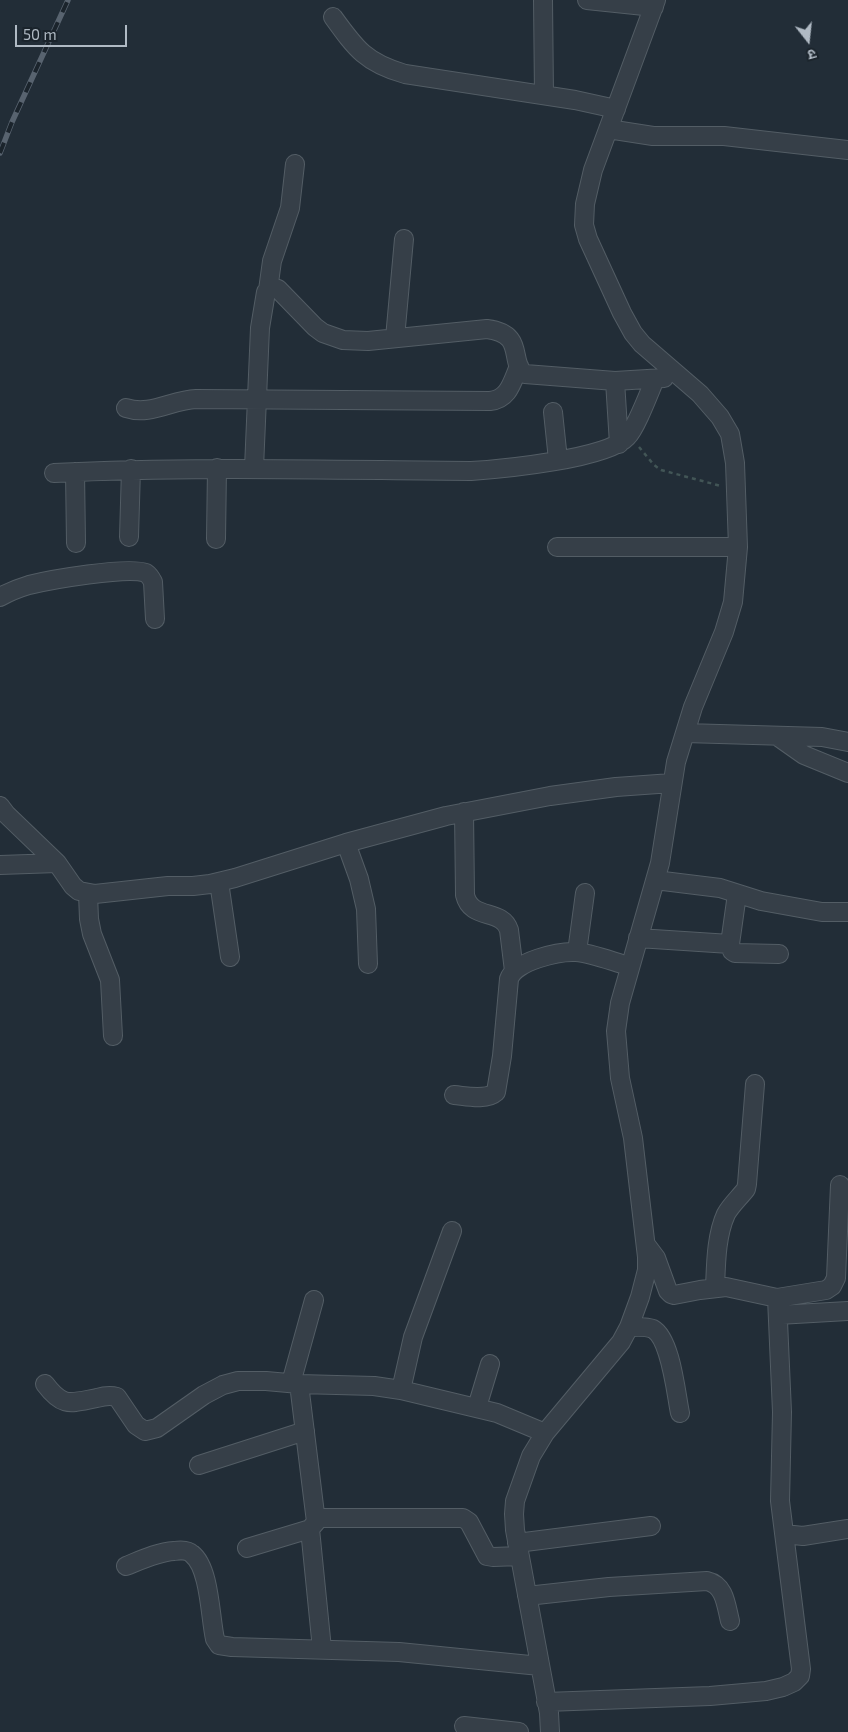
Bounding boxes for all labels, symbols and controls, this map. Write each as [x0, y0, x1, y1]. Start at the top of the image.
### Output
scale bar [18, 15, 130, 47]
north arrow [783, 15, 833, 65]
text: 50 m [23, 25, 57, 43]
text: उ [806, 46, 819, 64]

